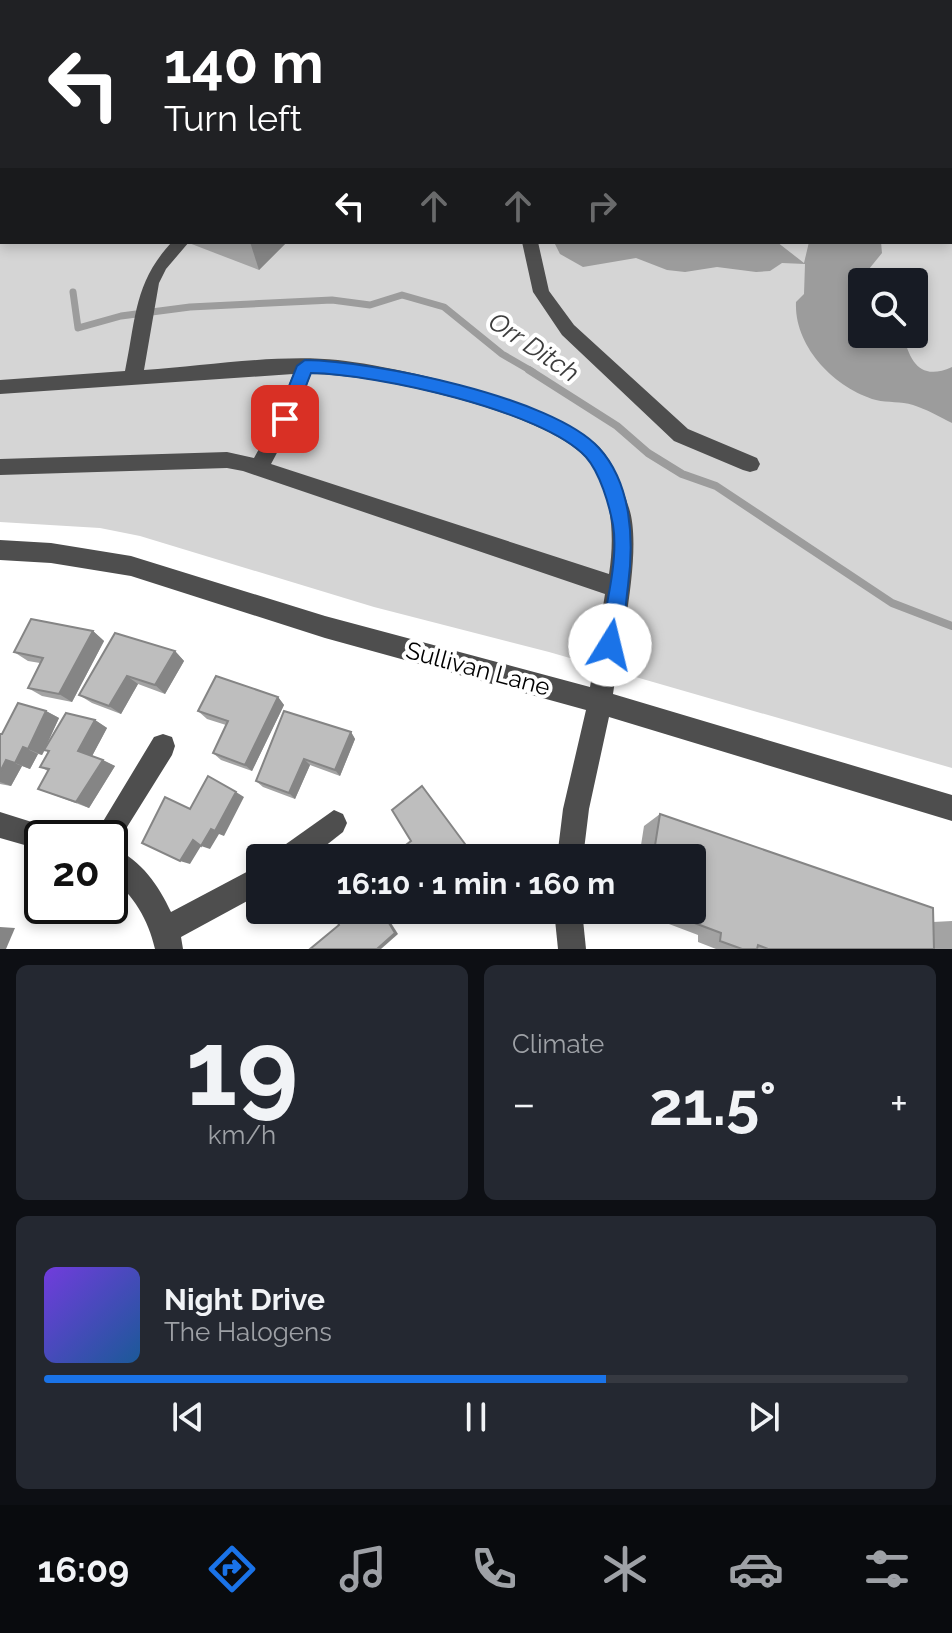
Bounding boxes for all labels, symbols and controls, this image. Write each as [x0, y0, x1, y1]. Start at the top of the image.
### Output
text: 140 m [164, 30, 324, 96]
icon: left [32, 32, 136, 136]
text: Turn left [164, 97, 302, 139]
icon: left [328, 184, 372, 228]
icon: ahead [412, 184, 456, 228]
icon: ahead [496, 184, 540, 228]
icon: right [580, 184, 624, 228]
map controls [848, 268, 928, 348]
button: search [848, 268, 928, 348]
water label: Orr Ditch [483, 306, 585, 388]
pin [251, 385, 319, 453]
icon: arrive [263, 397, 307, 441]
position arrow [568, 603, 652, 687]
street label: Sullivan Lane [403, 635, 553, 702]
speed limit sign: 20 [24, 820, 128, 924]
text: 16:10 · 1 min · 160 m [337, 866, 615, 901]
text: 19 [186, 1007, 298, 1129]
text: Climate [512, 1029, 604, 1059]
text: 21.5° [649, 1069, 776, 1139]
text: − [512, 1078, 536, 1129]
text: + [890, 1078, 908, 1129]
text: km/h [208, 1120, 276, 1150]
text: Night Drive [164, 1282, 325, 1317]
text: The Halogens [164, 1317, 332, 1347]
icon: previous [166, 1395, 210, 1439]
icon: pause [454, 1395, 498, 1439]
icon: next [742, 1395, 786, 1439]
icon: directions [204, 1541, 260, 1597]
icon: music [335, 1541, 391, 1597]
icon: phone [466, 1541, 522, 1597]
icon: climate [597, 1541, 653, 1597]
icon: car [728, 1541, 784, 1597]
icon: filters [859, 1541, 915, 1597]
text: 16:09 [37, 1548, 129, 1590]

